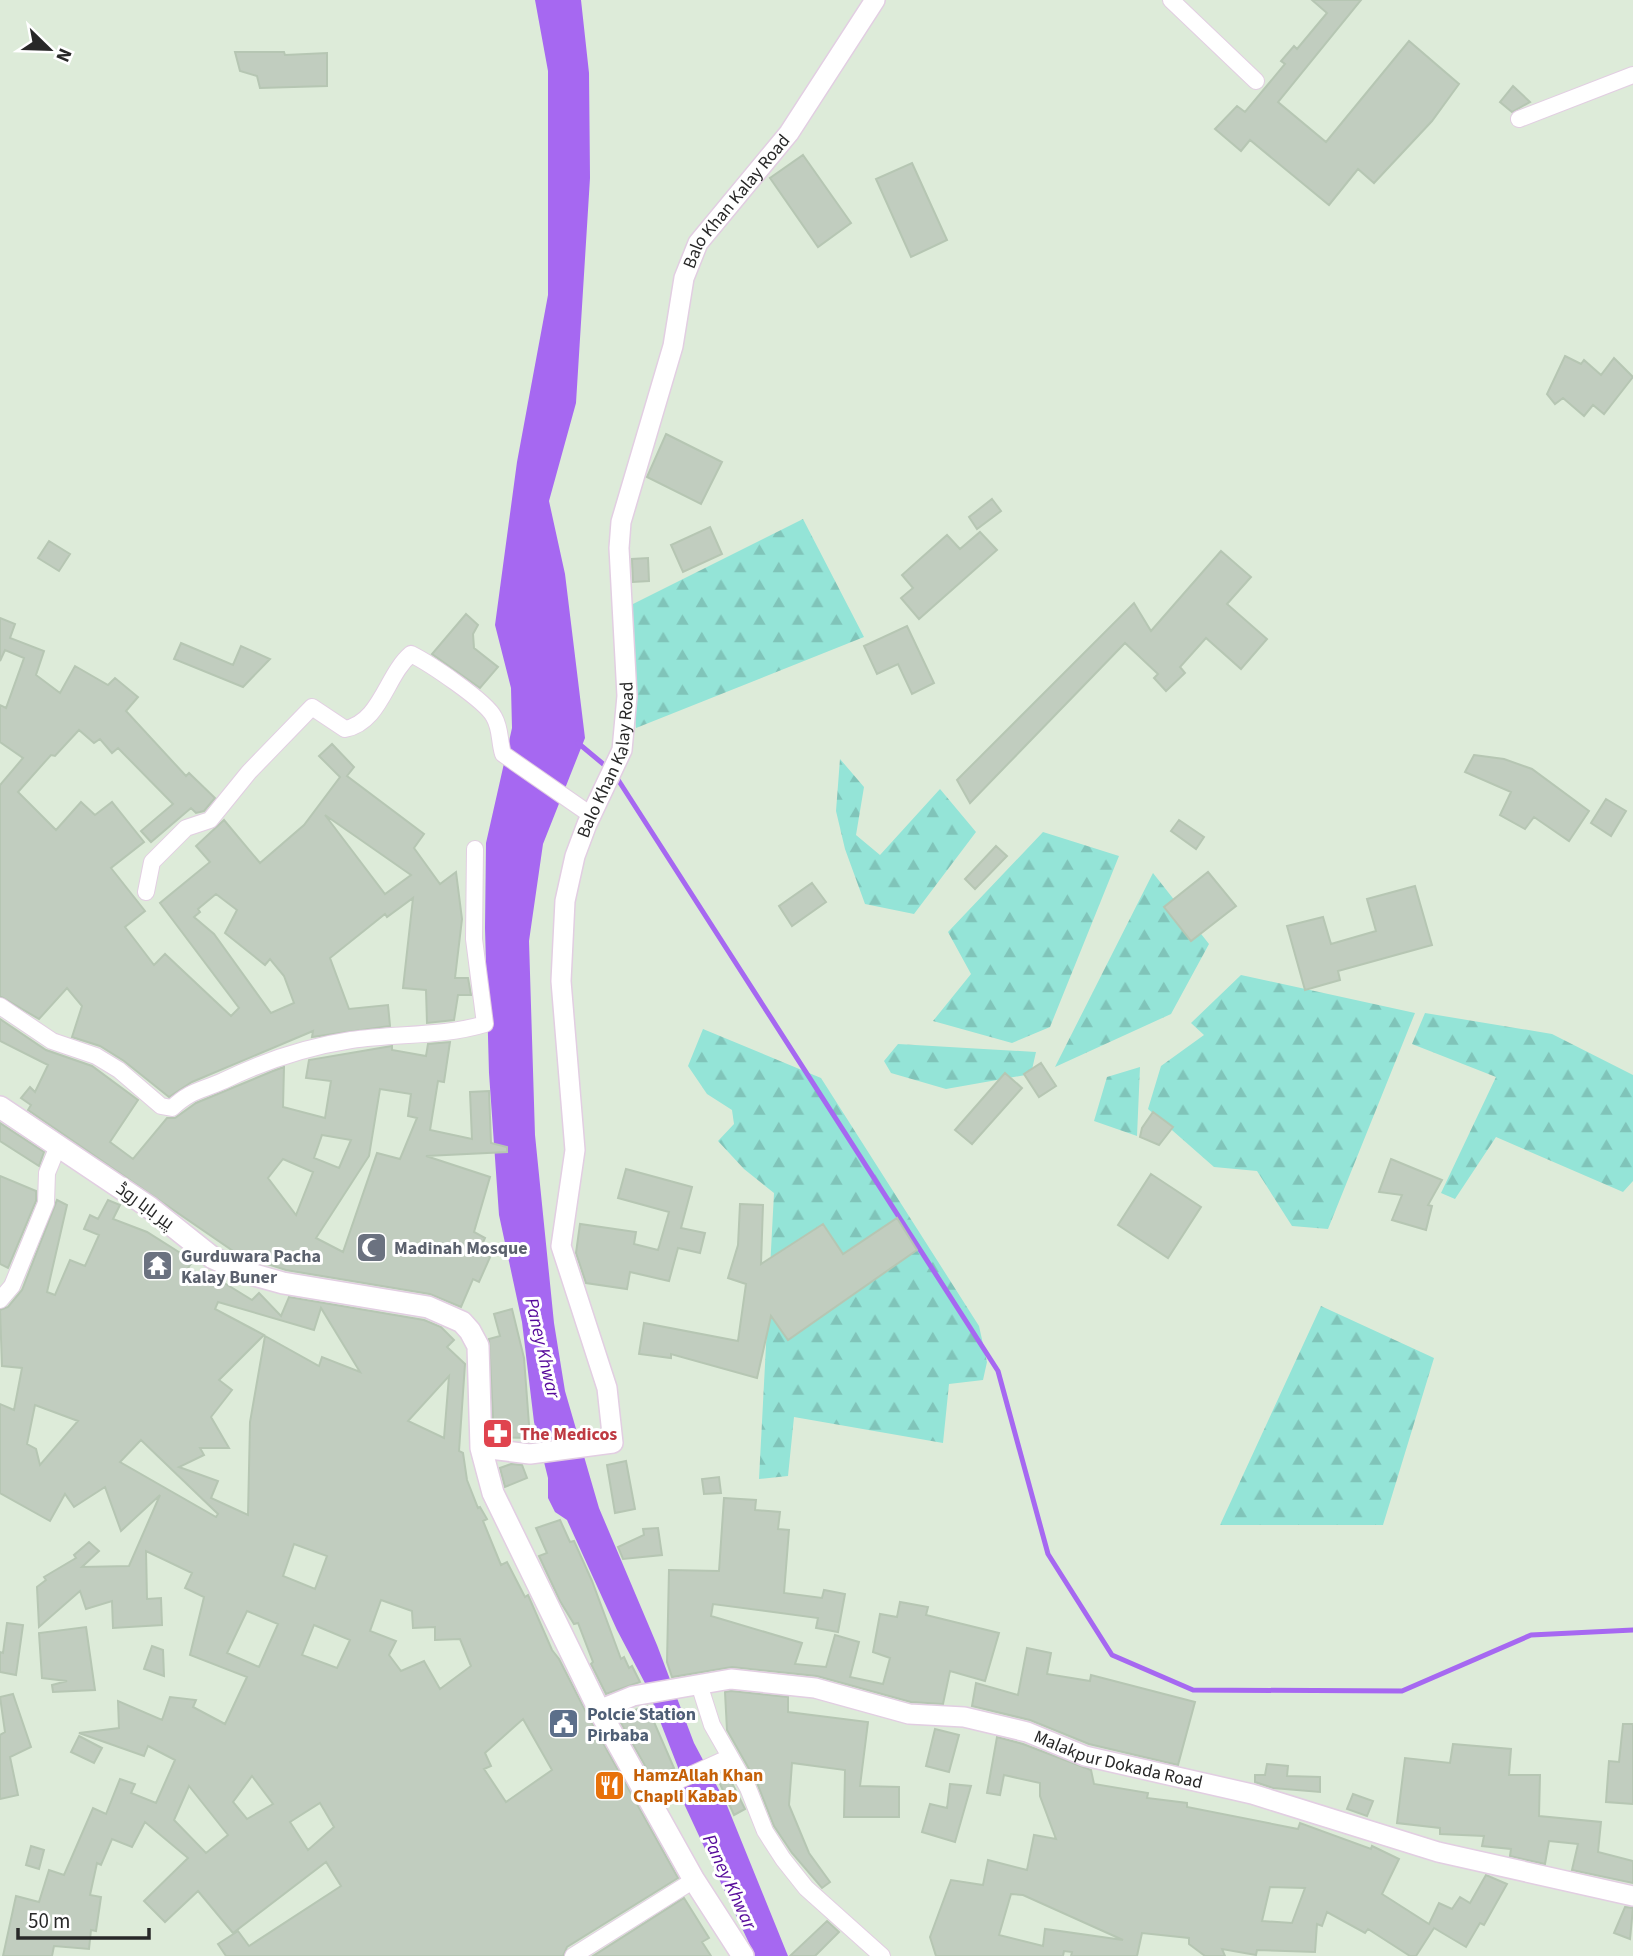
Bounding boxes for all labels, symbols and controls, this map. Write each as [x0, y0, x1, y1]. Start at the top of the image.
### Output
north arrow [14, 14, 84, 84]
text: N [48, 44, 78, 66]
street label: Balo Khan Kalay Road [677, 129, 796, 272]
street label: Balo Khan Kalay Road [570, 681, 640, 841]
street label: پیر بابا روڈ [111, 1176, 179, 1236]
mosque icon: Madinah Mosque [354, 1231, 388, 1265]
place label: Madinah Mosque [394, 1236, 528, 1261]
place label: Gurduwara Pacha Kalay Buner [181, 1244, 321, 1290]
temple icon: Gurduwara Pacha Kalay Buner [141, 1249, 175, 1283]
water label: Paney Khwar [517, 1295, 567, 1402]
pharmacy icon: The Medicos [480, 1417, 514, 1451]
place label: The Medicos [520, 1422, 617, 1447]
place label: Polcie Station Pirbaba [587, 1702, 696, 1748]
public building icon: Polcie Station Pirbaba [547, 1707, 581, 1741]
street label: Malakpur Dokada Road [1030, 1724, 1205, 1795]
place label: HamzAllah Khan Chapli Kabab [633, 1763, 763, 1809]
restaurant icon: HamzAllah Khan Chapli Kabab [593, 1768, 627, 1802]
water label: Paney Khwar [695, 1830, 763, 1935]
scale bar [18, 1896, 149, 1940]
text: 50 m [28, 1906, 70, 1936]

